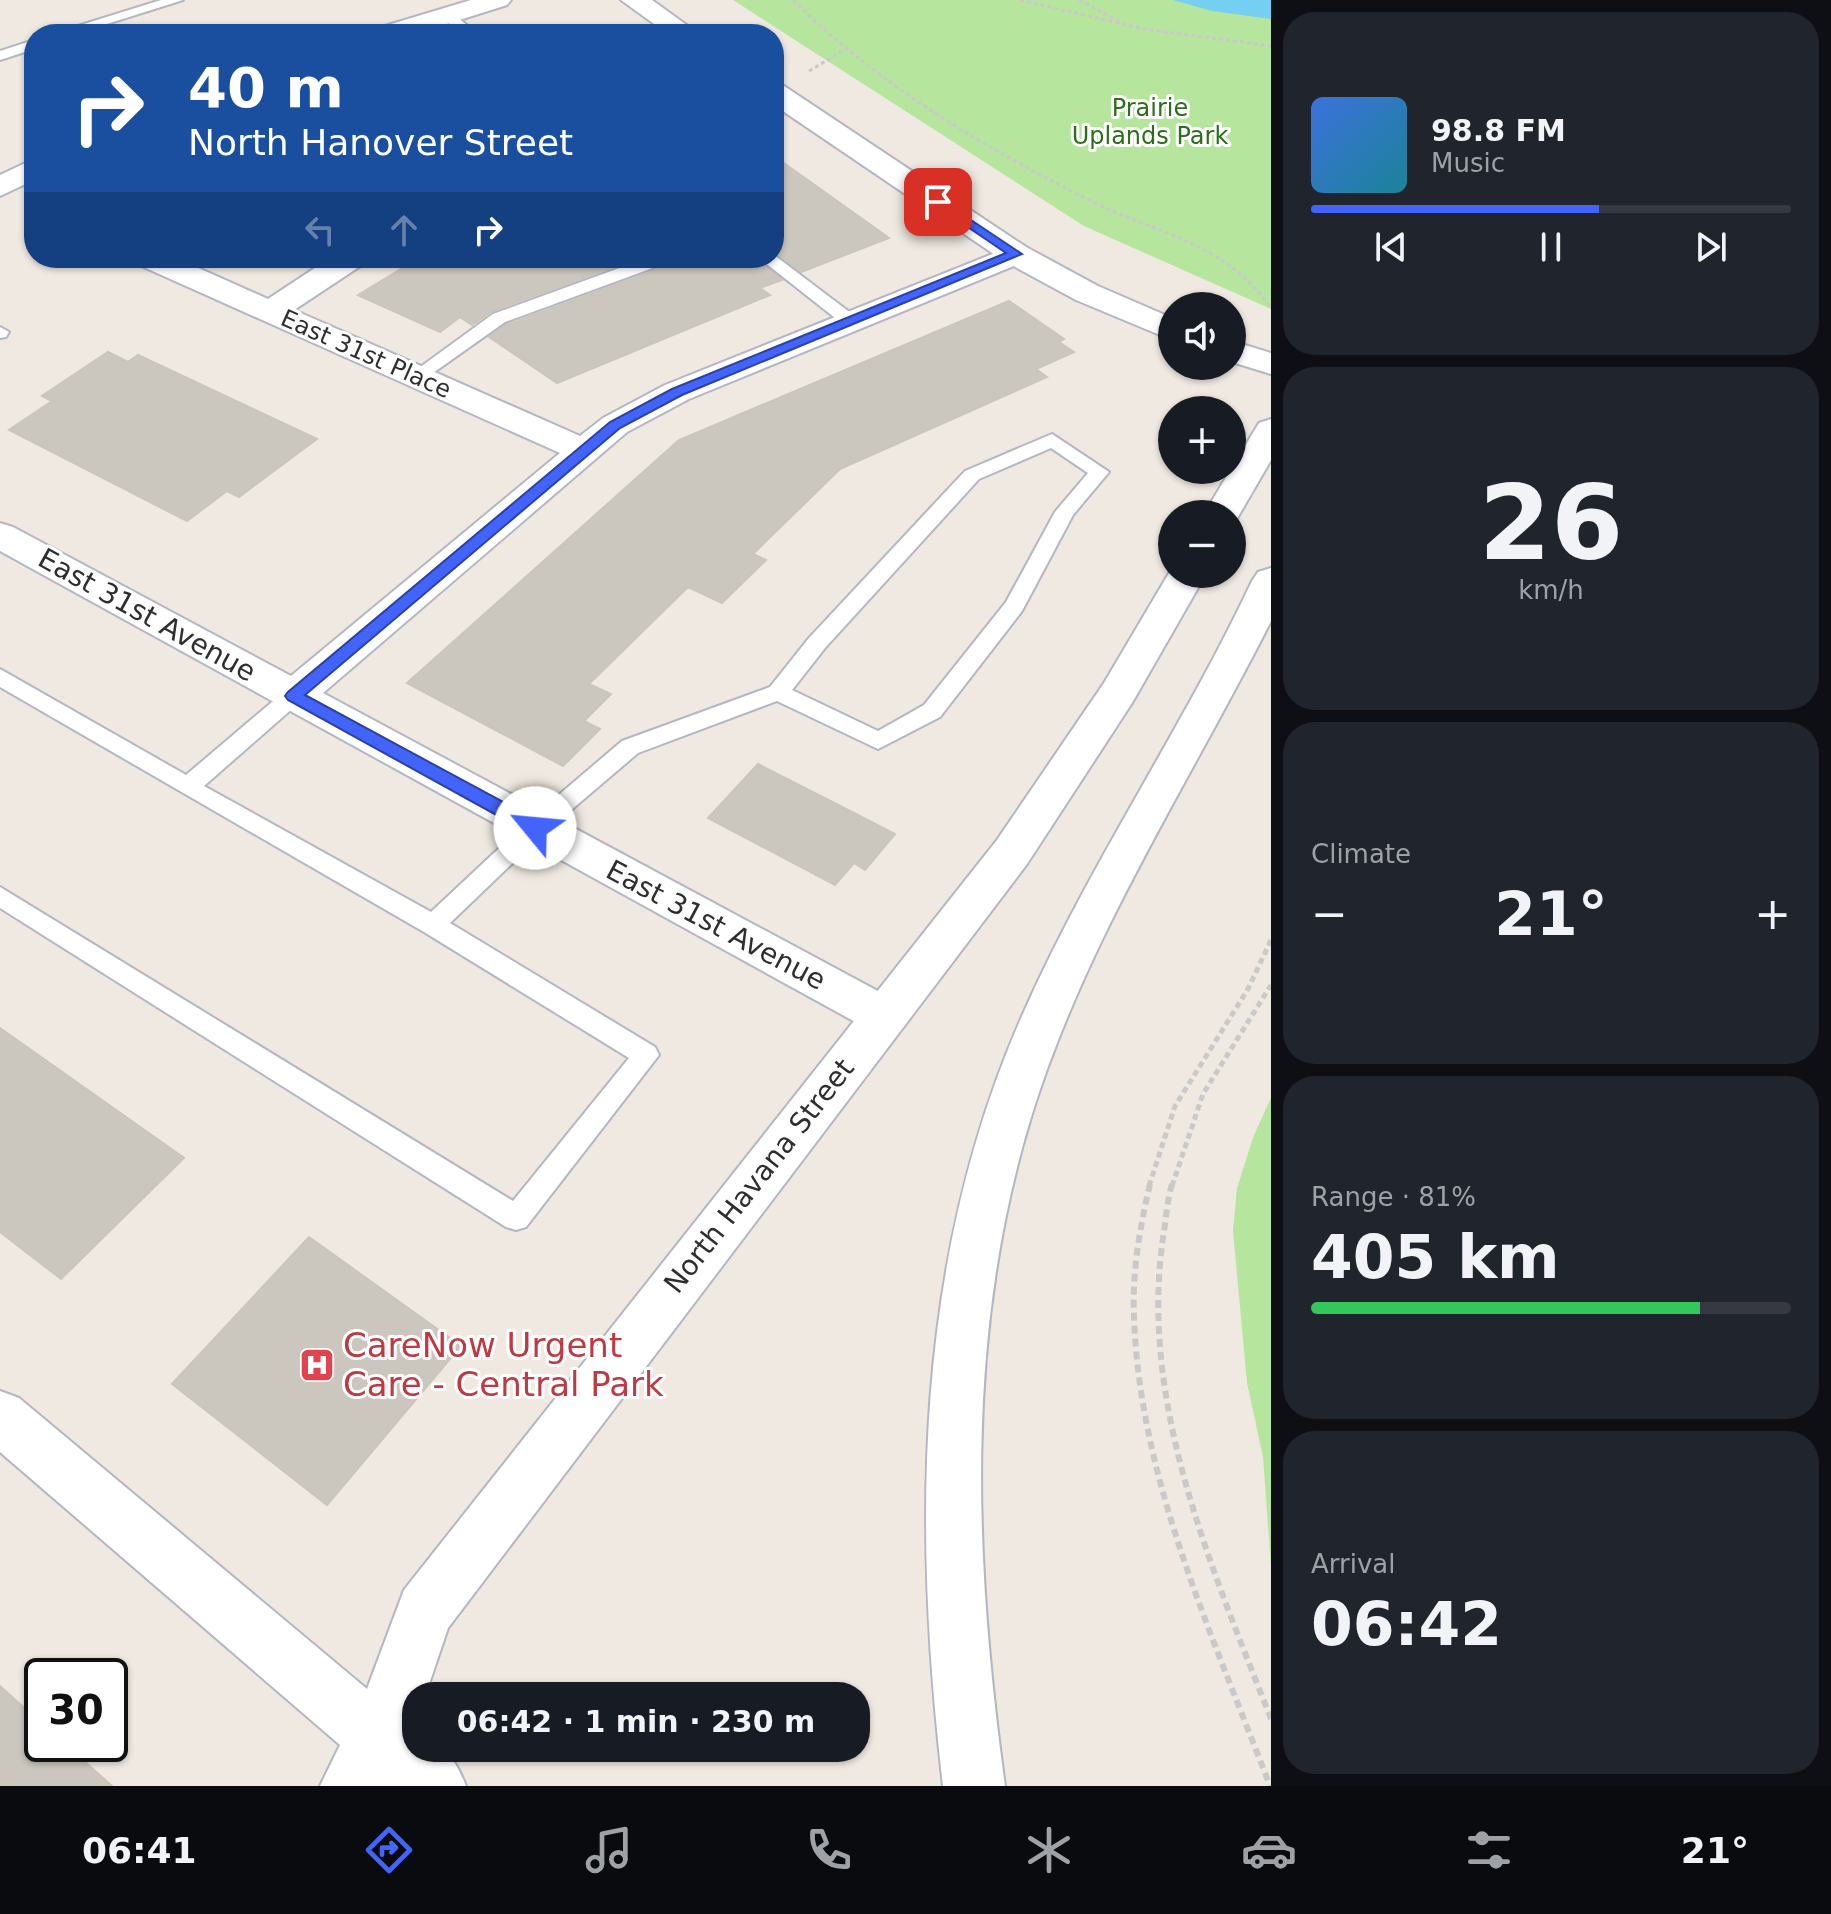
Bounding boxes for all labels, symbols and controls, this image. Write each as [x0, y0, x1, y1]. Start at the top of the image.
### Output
text: 40 m [188, 55, 344, 120]
icon: right [56, 56, 160, 160]
park label: Prairie Uplands Park [1072, 94, 1228, 150]
text: 98.8 FM [1431, 113, 1566, 148]
text: North Hanover Street [188, 122, 573, 163]
text: Music [1431, 148, 1505, 178]
pin [904, 168, 972, 236]
icon: arrive [916, 180, 960, 224]
icon: left [298, 208, 342, 252]
icon: ahead [382, 208, 426, 252]
icon: right [466, 208, 510, 252]
icon: previous [1369, 225, 1413, 269]
icon: pause [1529, 225, 1573, 269]
icon: next [1689, 225, 1733, 269]
map controls [1158, 292, 1246, 588]
button: sound [1158, 292, 1246, 380]
street label: East 31st Place [277, 304, 455, 404]
button: + [1158, 396, 1246, 484]
text: 26 [1479, 462, 1623, 584]
button: − [1158, 500, 1246, 588]
street label: East 31st Avenue [33, 542, 261, 688]
text: km/h [1518, 575, 1584, 605]
position arrow [493, 786, 577, 870]
text: Climate [1311, 839, 1411, 869]
street label: East 31st Avenue [601, 853, 831, 997]
text: 21° [1494, 879, 1608, 949]
text: − [1311, 888, 1348, 939]
text: + [1754, 888, 1791, 939]
street label: North Havana Street [657, 1052, 861, 1300]
text: Range · 81% [1311, 1182, 1476, 1212]
text: 405 km [1311, 1222, 1560, 1292]
place label: CareNow Urgent Care - Central Park [343, 1325, 664, 1404]
hospital icon: CareNow Urgent Care - Central Park [298, 1346, 336, 1384]
text: Arrival [1311, 1549, 1395, 1579]
text: 06:42 [1311, 1589, 1502, 1659]
speed limit sign: 30 [24, 1658, 128, 1762]
text: 06:42 · 1 min · 230 m [457, 1704, 815, 1739]
icon: directions [361, 1822, 417, 1878]
icon: music [581, 1822, 637, 1878]
icon: phone [801, 1822, 857, 1878]
icon: climate [1021, 1822, 1077, 1878]
icon: car [1241, 1822, 1297, 1878]
icon: filters [1461, 1822, 1517, 1878]
text: 06:41 [82, 1830, 197, 1871]
text: 21° [1681, 1830, 1749, 1871]

